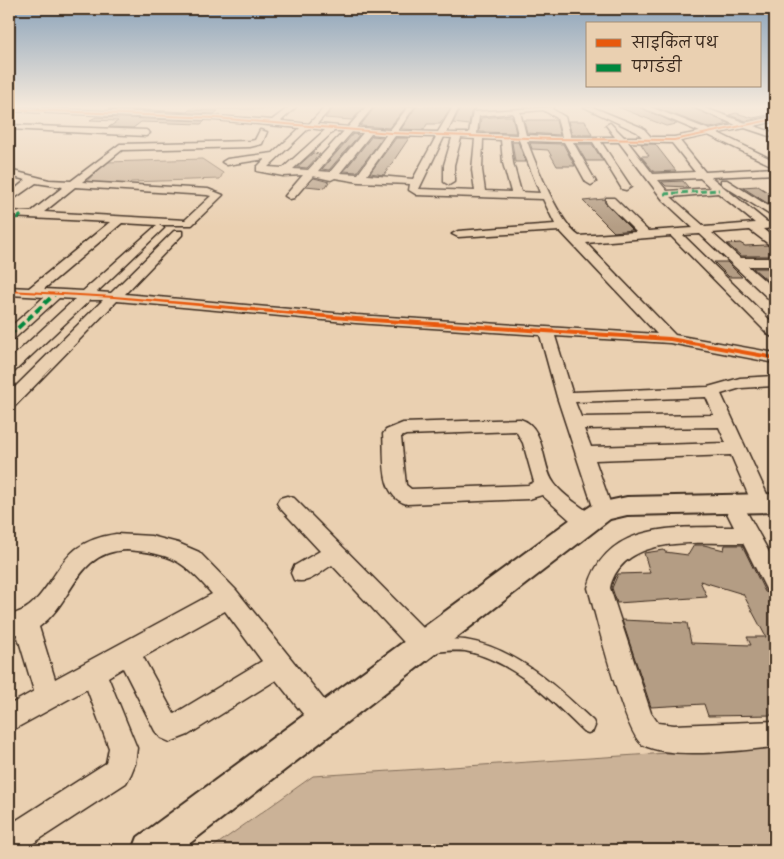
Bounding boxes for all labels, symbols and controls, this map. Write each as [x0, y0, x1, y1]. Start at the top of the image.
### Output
legend [586, 22, 762, 88]
text: साइकिल पथ [631, 31, 719, 52]
text: पगडंडी [631, 55, 682, 76]

